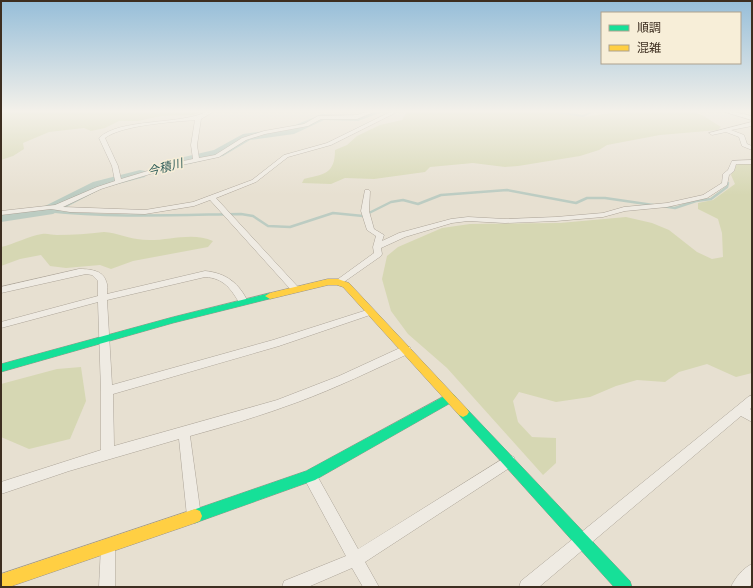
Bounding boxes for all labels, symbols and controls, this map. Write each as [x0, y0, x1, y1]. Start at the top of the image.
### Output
legend [601, 12, 741, 64]
text: 順調 [637, 20, 661, 35]
text: 混雑 [637, 40, 661, 55]
water label: 今積川 [146, 155, 186, 179]

